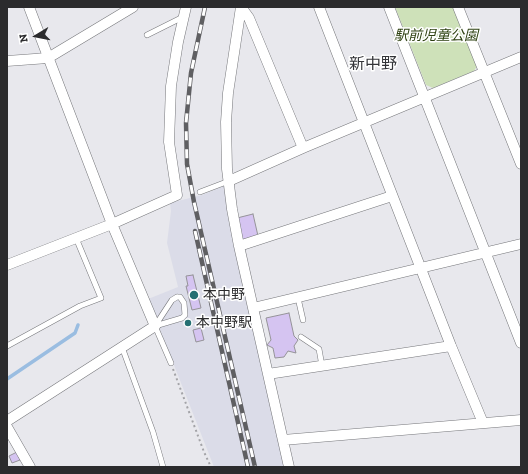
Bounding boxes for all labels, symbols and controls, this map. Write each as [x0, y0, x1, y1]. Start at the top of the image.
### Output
north arrow [16, 16, 56, 56]
park label: 駅前児童公園 [394, 28, 478, 44]
text: N [17, 33, 31, 43]
district label: 新中野 [349, 54, 397, 74]
place label: 本中野 [203, 287, 245, 303]
marker: 本中野 [188, 289, 200, 301]
place label: 本中野駅 [196, 315, 252, 331]
marker: 本中野駅 [183, 318, 193, 328]

